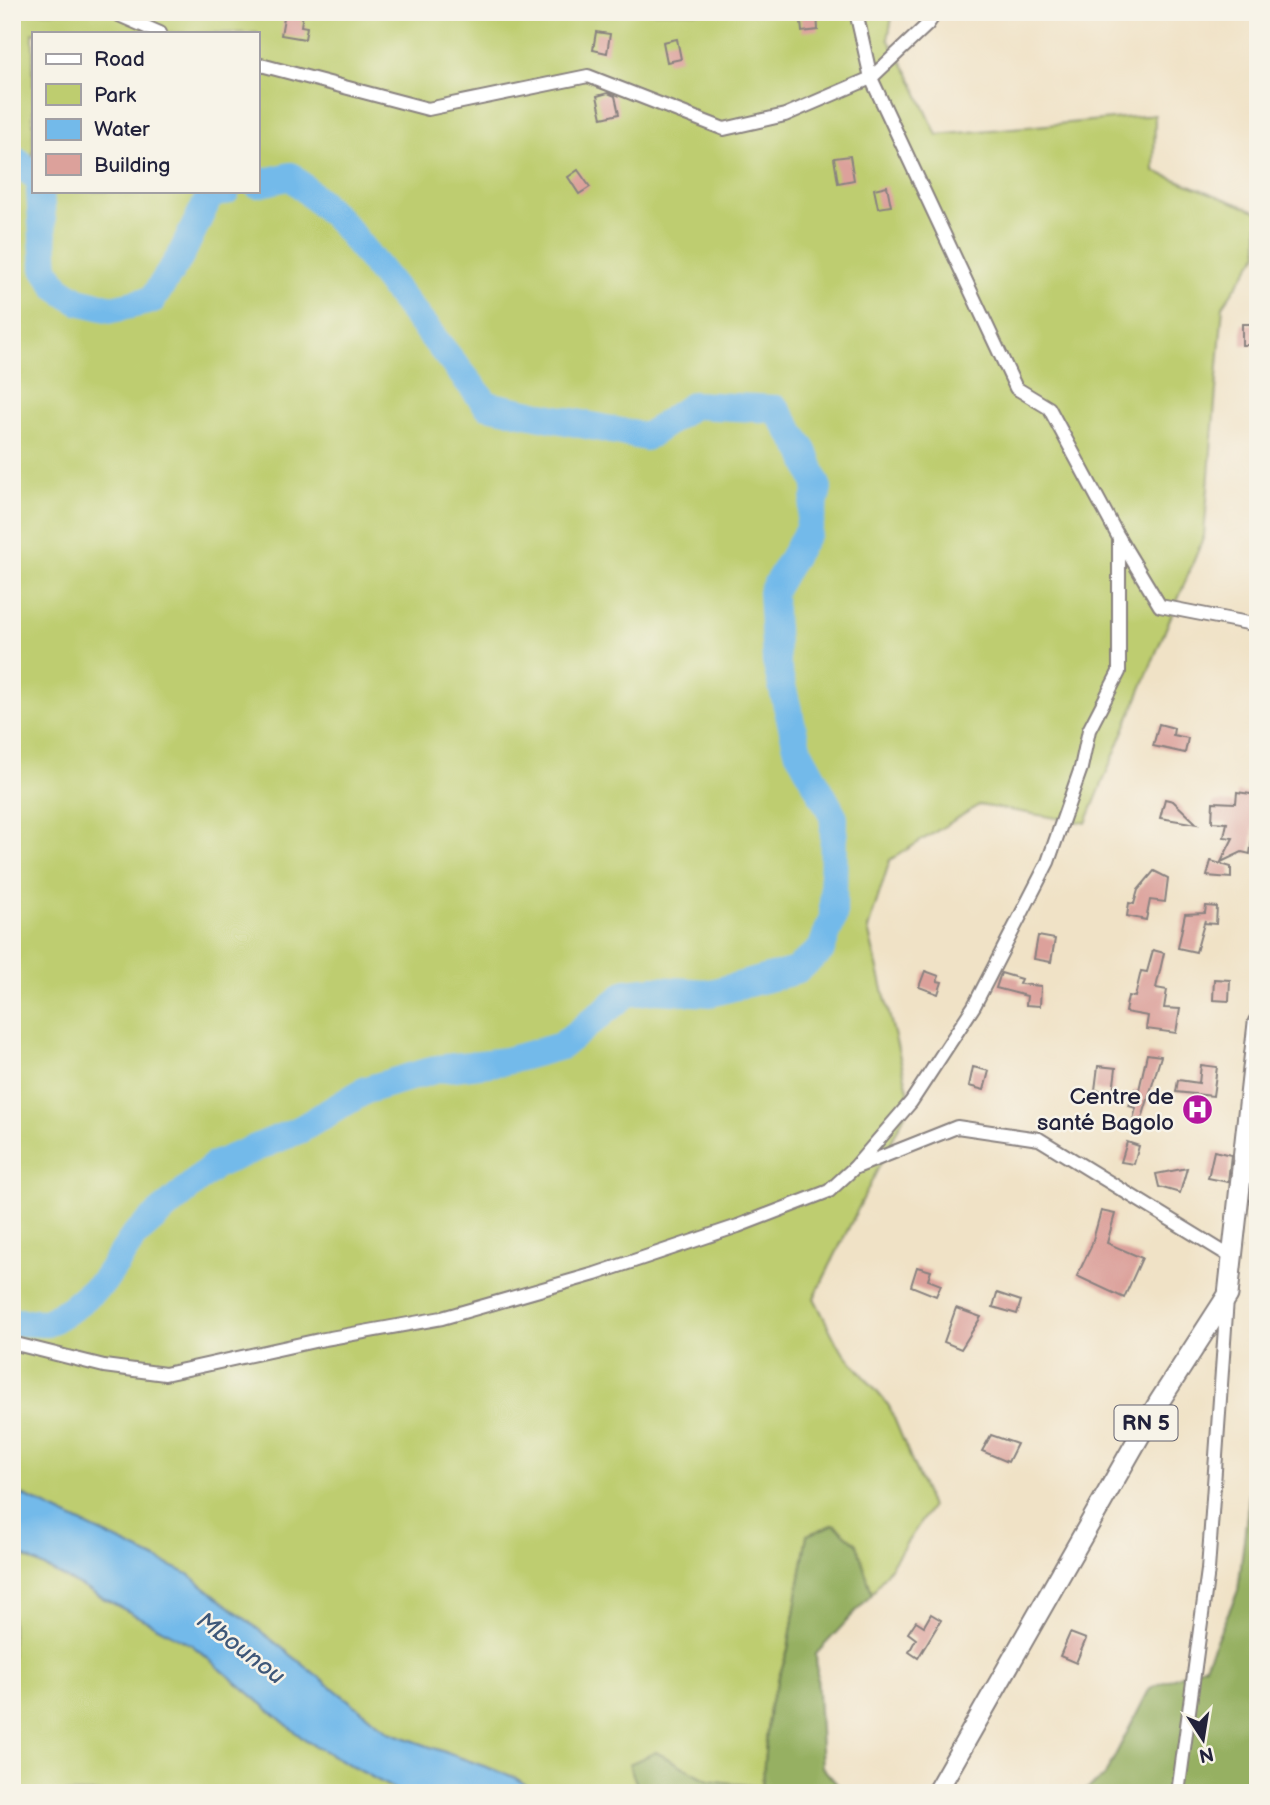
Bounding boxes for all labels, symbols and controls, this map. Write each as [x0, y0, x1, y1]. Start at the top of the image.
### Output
legend [32, 32, 259, 192]
text: Road [94, 47, 145, 72]
text: Park [94, 83, 137, 108]
text: Water [94, 117, 150, 142]
text: Building [94, 153, 170, 178]
place label: Centre de santé Bagolo [1037, 1083, 1174, 1137]
hospital icon: Centre de santé Bagolo [1180, 1092, 1214, 1126]
road number: RN 5 [1114, 1406, 1178, 1440]
water label: Mbounou [191, 1606, 290, 1691]
north arrow [1168, 1703, 1238, 1773]
text: N [1197, 1741, 1216, 1767]

